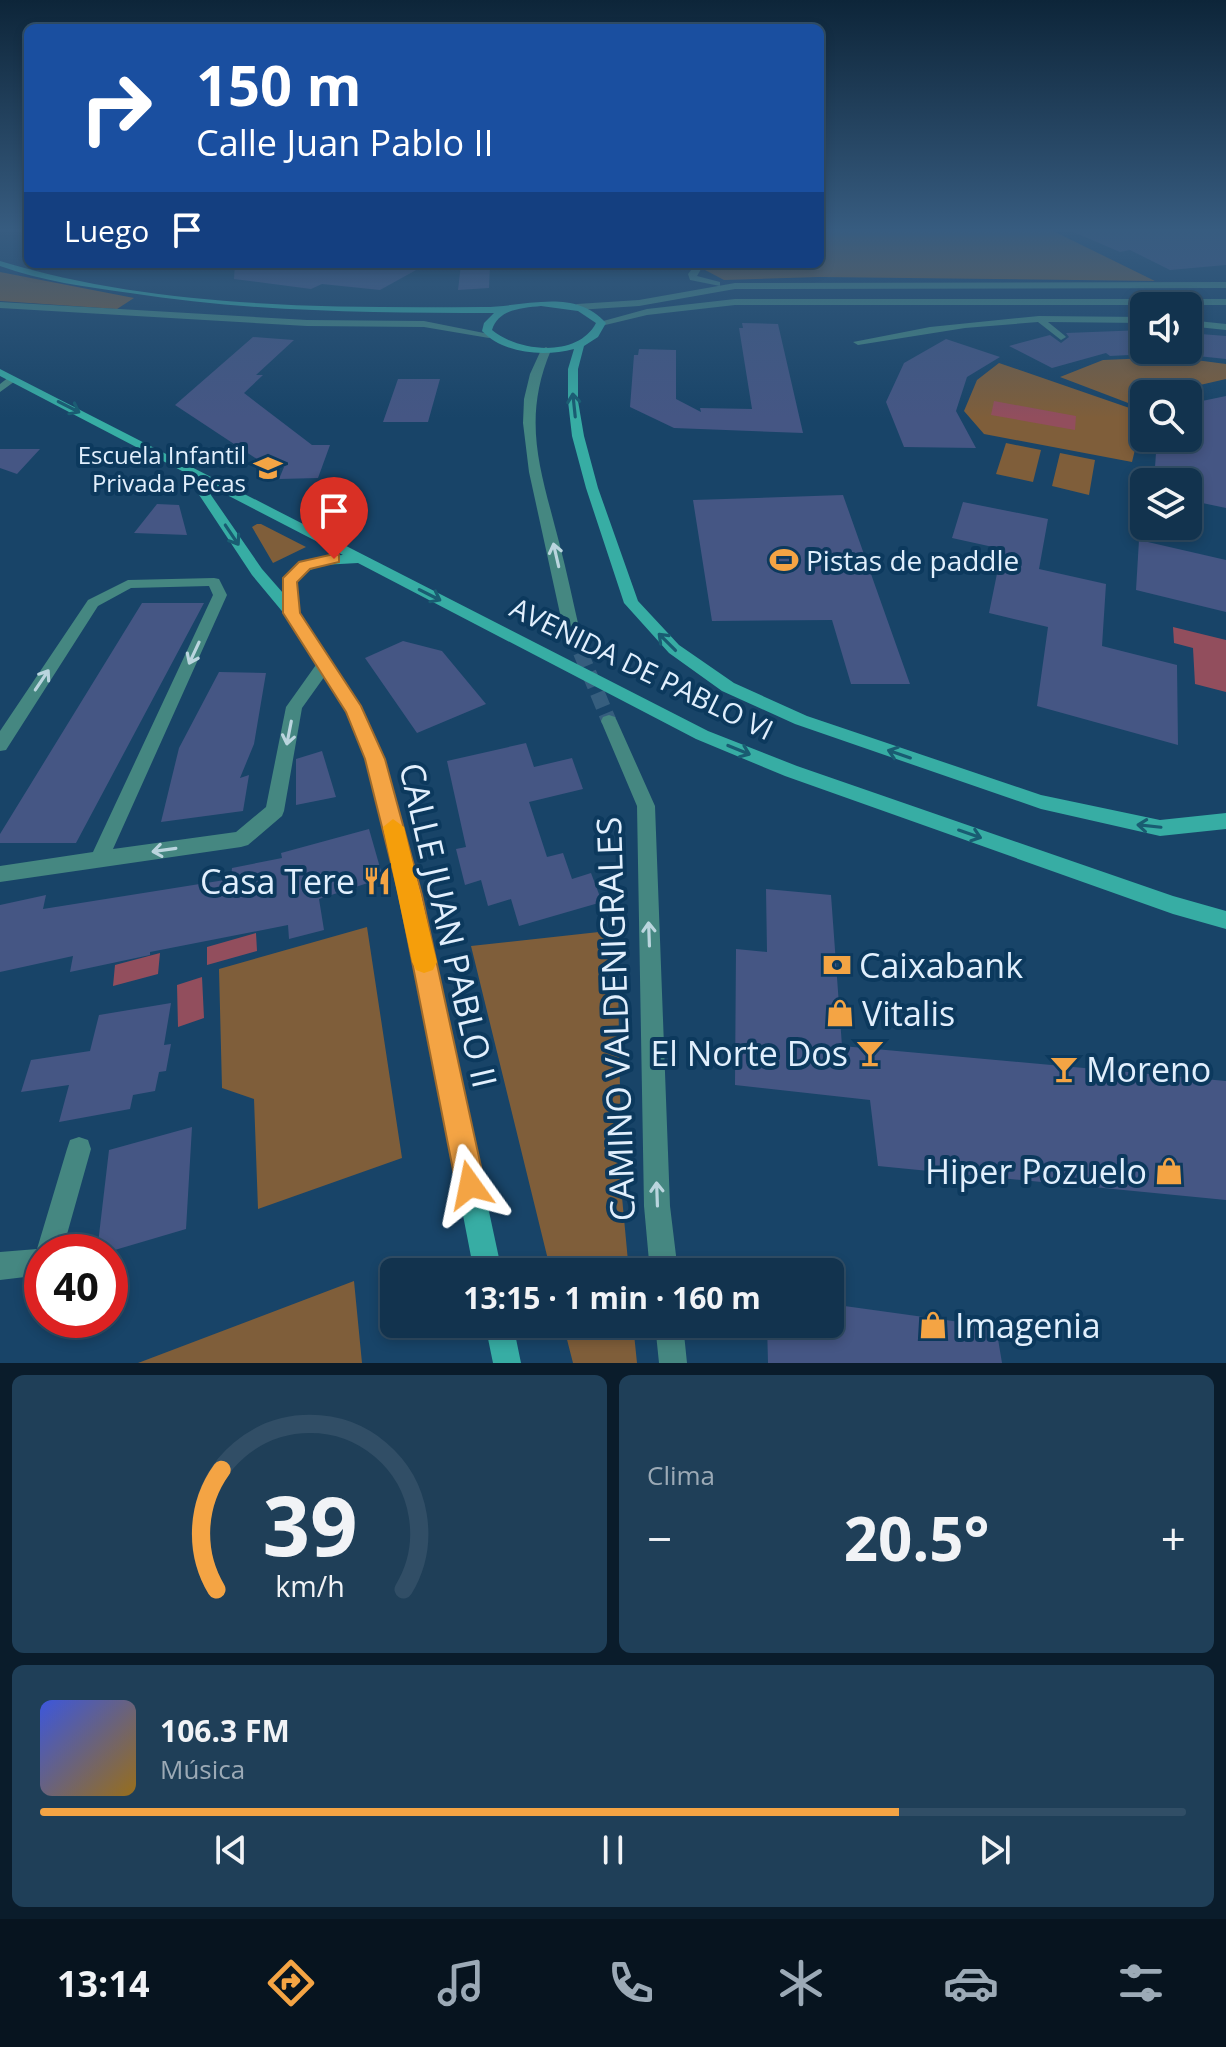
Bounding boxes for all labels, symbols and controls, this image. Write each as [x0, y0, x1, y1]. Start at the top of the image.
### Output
text: 150 m [196, 46, 362, 122]
icon: right [64, 56, 168, 160]
text: Calle Juan Pablo II [196, 118, 494, 167]
icon: arrive [165, 208, 209, 252]
text: Luego [64, 210, 149, 251]
map controls [1130, 292, 1202, 540]
button: sound [1130, 292, 1202, 364]
button: search [1130, 380, 1202, 452]
one-way arrow [567, 392, 582, 419]
one-way arrow [57, 400, 81, 415]
place label: Escuela Infantil Privada Pecas [78, 438, 246, 499]
school or university icon: Escuela Infantil Privada Pecas [253, 453, 283, 483]
button: layers [1130, 468, 1202, 540]
pin [300, 477, 368, 559]
icon: arrive [312, 489, 356, 533]
one-way arrow [224, 523, 240, 545]
place label: Pistas de paddle [806, 541, 1019, 579]
one-way arrow [548, 543, 563, 569]
sports icon: Pistas de paddle [769, 545, 799, 575]
one-way arrow [418, 587, 442, 603]
street label: AVENIDA DE PABLO VI [504, 588, 780, 748]
one-way arrow [658, 632, 677, 652]
one-way arrow [185, 640, 200, 665]
one-way arrow [34, 669, 50, 691]
one-way arrow [281, 720, 296, 746]
one-way arrow [726, 744, 751, 758]
one-way arrow [887, 745, 912, 760]
street label: CALLE JUAN PABLO II [389, 758, 509, 1092]
street label: CAMINO VALDENIGRALES [585, 816, 645, 1222]
one-way arrow [1136, 819, 1162, 834]
one-way arrow [957, 827, 982, 842]
one-way arrow [151, 843, 177, 858]
place label: Casa Tere [200, 858, 355, 904]
restaurant icon: Casa Tere [362, 866, 392, 896]
one-way arrow [642, 921, 657, 948]
place label: Caixabank [859, 942, 1023, 988]
bank icon: Caixabank [822, 950, 852, 980]
place label: Vitalis [862, 990, 955, 1036]
shop icon: Vitalis [825, 998, 855, 1028]
place label: El Norte Dos [650, 1030, 848, 1076]
bar icon: El Norte Dos [855, 1038, 885, 1068]
place label: Moreno [1086, 1046, 1211, 1092]
bar icon: Moreno [1049, 1054, 1079, 1084]
position arrow [428, 1143, 512, 1227]
place label: Hiper Pozuelo [925, 1148, 1147, 1194]
shop icon: Hiper Pozuelo [1154, 1156, 1184, 1186]
one-way arrow [649, 1181, 664, 1208]
speed limit sign: 40 [24, 1234, 128, 1338]
text: 13:15 · 1 min · 160 m [463, 1277, 761, 1318]
place label: Imagenia [955, 1302, 1101, 1348]
shop icon: Imagenia [918, 1310, 948, 1340]
text: Clima [647, 1457, 715, 1493]
text: 39 [262, 1467, 357, 1580]
text: 20.5° [844, 1497, 989, 1579]
text: − [647, 1508, 672, 1568]
text: + [1161, 1508, 1186, 1568]
text: km/h [275, 1566, 344, 1605]
text: 106.3 FM [160, 1710, 290, 1751]
text: Música [160, 1751, 245, 1787]
icon: previous [209, 1828, 253, 1872]
icon: pause [591, 1828, 635, 1872]
icon: next [973, 1828, 1017, 1872]
icon: directions [263, 1955, 319, 2011]
icon: music [433, 1955, 489, 2011]
icon: phone [603, 1955, 659, 2011]
icon: climate [773, 1955, 829, 2011]
icon: car [943, 1955, 999, 2011]
icon: filters [1113, 1955, 1169, 2011]
text: 13:14 [57, 1959, 150, 2008]

